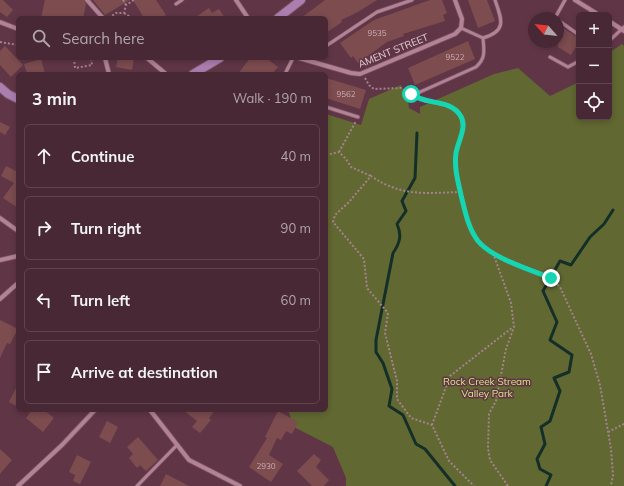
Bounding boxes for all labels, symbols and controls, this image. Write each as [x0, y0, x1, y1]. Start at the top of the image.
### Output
north arrow [528, 12, 564, 48]
map controls [576, 12, 612, 120]
button: + [576, 12, 612, 48]
search box [16, 16, 328, 60]
icon: search [30, 27, 52, 49]
house number: 9535 [367, 28, 387, 38]
text: Search here [62, 29, 144, 48]
street label: AMENT STREET [356, 30, 430, 70]
button: − [576, 48, 612, 84]
house number: 9522 [445, 52, 465, 62]
button: locate [576, 84, 612, 120]
route start [402, 85, 420, 103]
text: 3 min [32, 88, 77, 109]
house number: 9562 [336, 89, 356, 99]
text: Walk · 190 m [233, 90, 312, 106]
icon: ahead [33, 145, 55, 167]
text: Continue [71, 147, 134, 166]
text: 40 m [281, 148, 311, 164]
icon: right [33, 217, 55, 239]
text: Turn right [71, 219, 141, 238]
text: 90 m [281, 220, 311, 236]
route end [542, 269, 560, 287]
icon: left [33, 289, 55, 311]
text: Turn left [71, 291, 130, 310]
text: 60 m [281, 292, 311, 308]
icon: arrive [33, 361, 55, 383]
text: Arrive at destination [71, 363, 218, 382]
park label: Rock Creek Stream Valley Park [443, 375, 531, 400]
house number: 2930 [256, 461, 276, 471]

